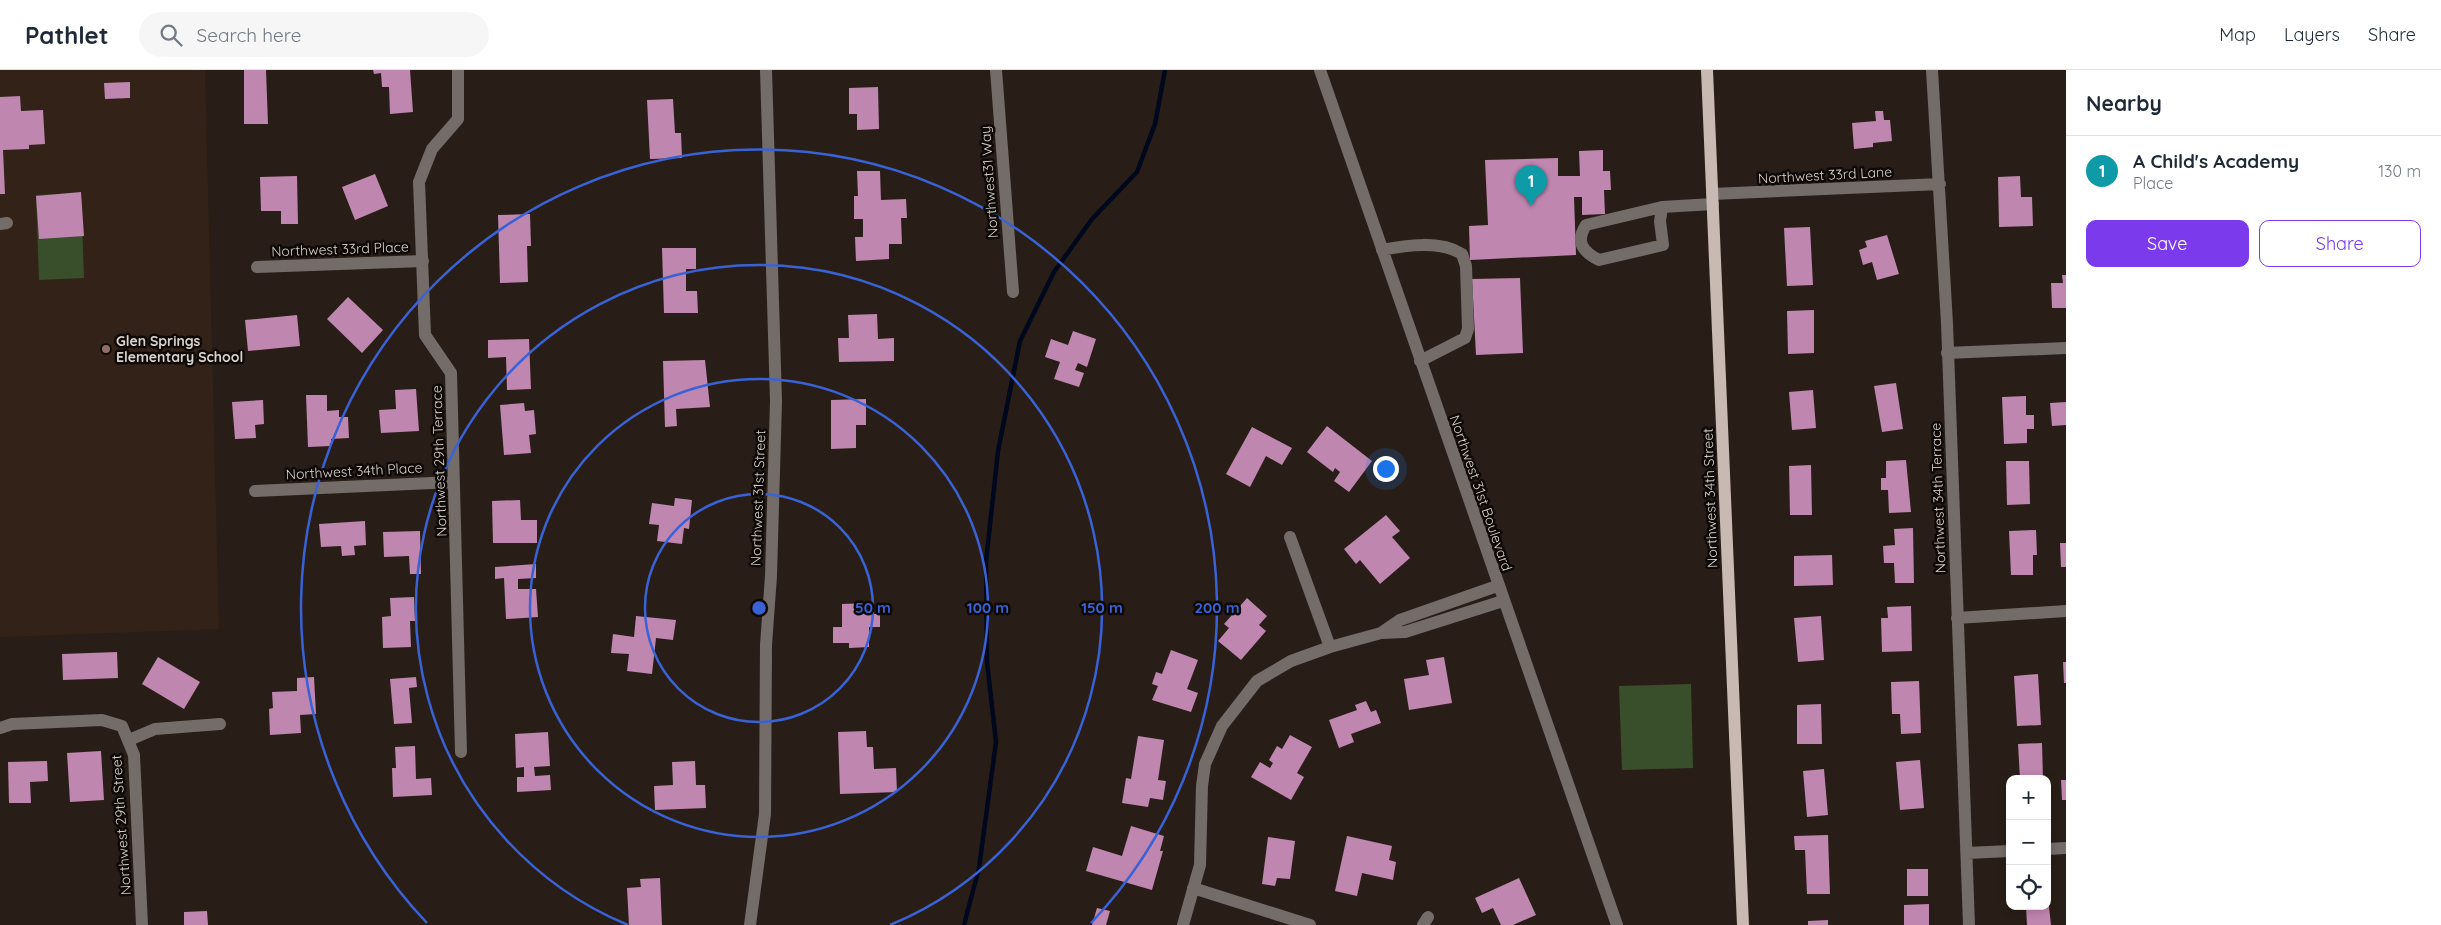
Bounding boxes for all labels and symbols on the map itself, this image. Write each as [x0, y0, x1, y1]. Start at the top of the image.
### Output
street label: Northwest31 Way [976, 125, 1002, 239]
street label: Northwest 33rd Lane [1757, 162, 1893, 188]
pin: 1 [1515, 165, 1547, 206]
street label: Northwest 33rd Place [271, 238, 409, 260]
place label: Glen Springs Elementary School [116, 332, 243, 366]
marker: Glen Springs Elementary School [100, 343, 112, 355]
street label: Northwest 29th Terrace [427, 385, 451, 537]
street label: Northwest 31st Boulevard [1446, 413, 1516, 573]
street label: Northwest 34th Terrace [1926, 422, 1950, 574]
street label: Northwest 34th Street [1699, 428, 1721, 568]
street label: Northwest 31st Street [747, 429, 769, 566]
your location [1373, 456, 1399, 482]
street label: Northwest 34th Place [285, 458, 423, 484]
text: 50 m [855, 598, 891, 617]
text: 100 m [967, 598, 1009, 617]
text: 150 m [1081, 598, 1123, 617]
text: 200 m [1195, 598, 1240, 617]
centre of rings [750, 599, 768, 617]
street label: Northwest 29th Street [107, 754, 135, 896]

